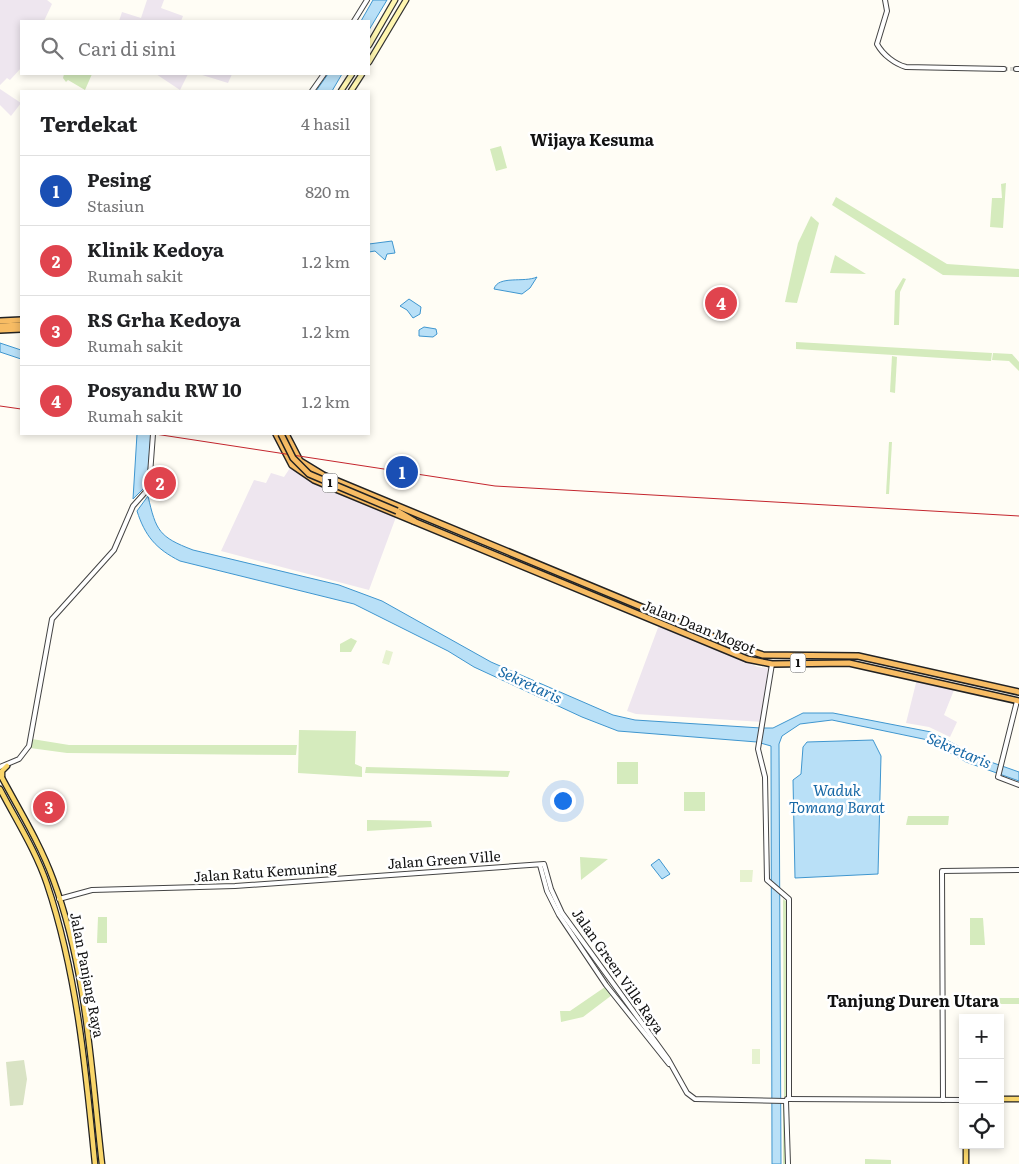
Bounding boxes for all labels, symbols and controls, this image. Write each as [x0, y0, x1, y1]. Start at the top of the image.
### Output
search box [20, 20, 370, 75]
icon: search [38, 34, 66, 62]
text: Cari di sini [78, 34, 176, 62]
text: Terdekat [40, 107, 138, 138]
text: 4 hasil [301, 111, 350, 135]
district label: Wijaya Kesuma [530, 127, 655, 151]
text: Pesing [87, 165, 151, 193]
text: 1 [53, 179, 59, 203]
text: 820 m [305, 179, 350, 203]
text: Stasiun [87, 193, 144, 217]
text: Klinik Kedoya [87, 235, 224, 263]
text: 2 [52, 249, 60, 273]
text: 1.2 km [302, 249, 350, 273]
text: Rumah sakit [87, 263, 183, 287]
pin: 4 [705, 284, 737, 322]
text: RS Grha Kedoya [87, 305, 241, 333]
text: 3 [52, 319, 60, 343]
text: 1.2 km [302, 319, 350, 343]
text: Rumah sakit [87, 333, 183, 357]
text: Posyandu RW 10 [87, 375, 242, 403]
text: 4 [51, 389, 61, 413]
text: 1.2 km [302, 389, 350, 413]
text: Rumah sakit [87, 403, 183, 427]
pin: 1 [386, 453, 418, 491]
pin: 2 [144, 464, 176, 502]
road number: 1 [322, 473, 338, 492]
street label: Jalan Daan Mogot [640, 594, 759, 658]
road number: 1 [790, 654, 806, 672]
water label: Sekretaris [495, 659, 566, 708]
water label: Sekretaris [924, 726, 995, 774]
water label: Waduk Tomang Barat [789, 778, 885, 818]
pin: 3 [33, 788, 65, 826]
your location [550, 788, 576, 814]
street label: Jalan Green Ville [387, 845, 501, 873]
street label: Jalan Ratu Kemuning [193, 856, 337, 886]
street label: Jalan Green Ville Raya [568, 904, 670, 1037]
street label: Jalan Panjang Raya [66, 910, 110, 1040]
district label: Tanjung Duren Utara [827, 988, 1000, 1012]
map controls [959, 1014, 1004, 1149]
button: + [959, 1014, 1004, 1059]
button: − [959, 1059, 1004, 1104]
button: locate [959, 1104, 1004, 1149]

